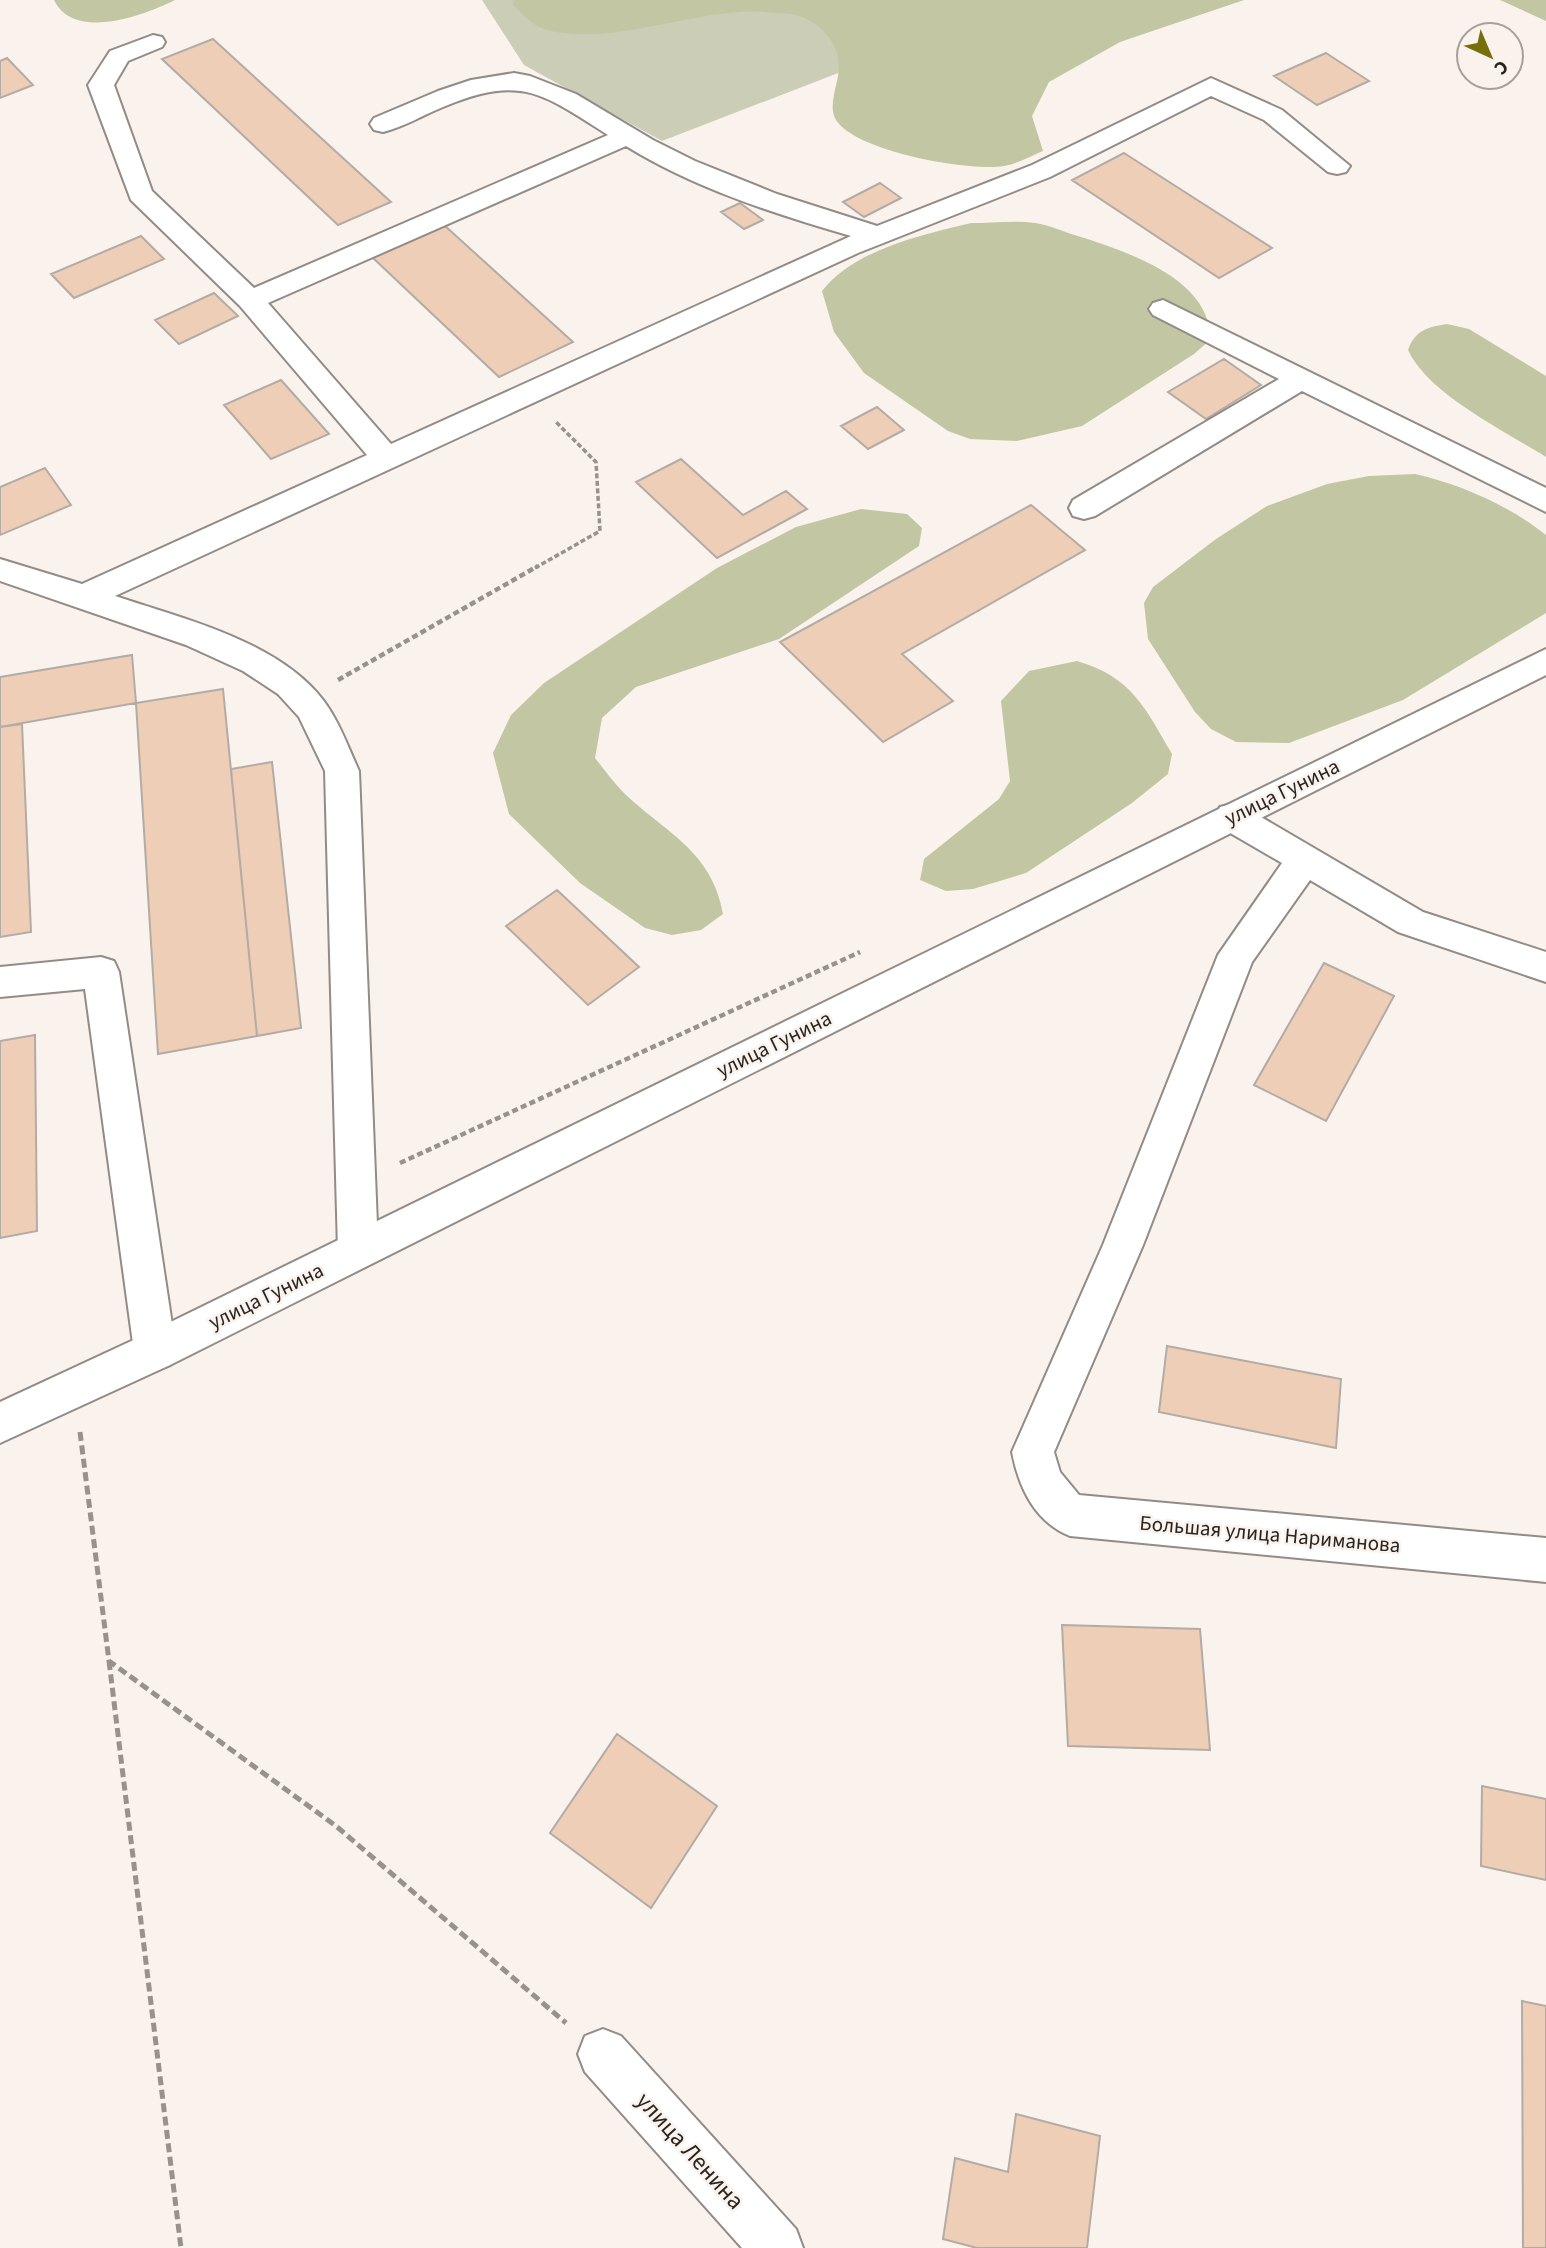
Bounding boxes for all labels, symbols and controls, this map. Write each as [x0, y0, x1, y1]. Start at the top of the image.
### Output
north arrow [1455, 21, 1525, 91]
text: С [1487, 54, 1514, 81]
street label: улица Гунина [1219, 751, 1345, 833]
street label: улица Гунина [711, 1003, 837, 1085]
street label: улица Гунина [203, 1255, 329, 1337]
street label: Большая улица Нариманова [1138, 1508, 1402, 1560]
street label: улица Ленина [628, 2085, 752, 2217]

